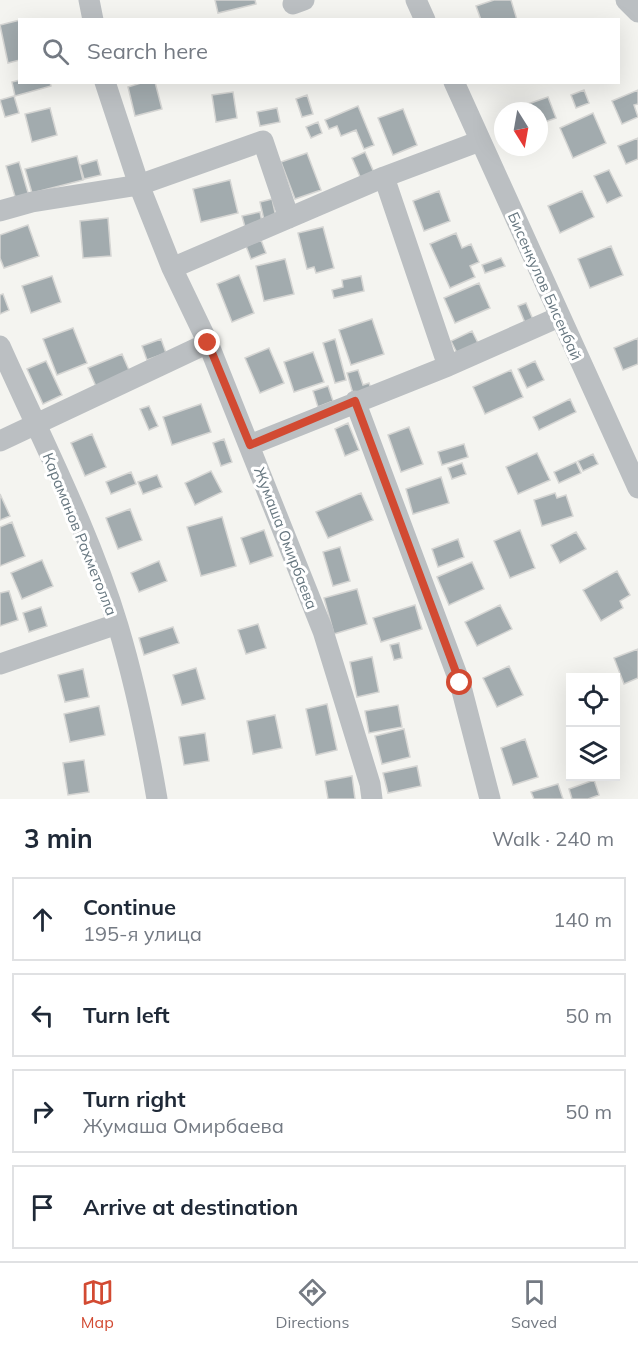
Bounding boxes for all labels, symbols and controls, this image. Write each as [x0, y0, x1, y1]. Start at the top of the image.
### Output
search box [18, 18, 620, 84]
icon: search [39, 35, 72, 68]
text: Search here [87, 37, 208, 65]
north arrow [494, 102, 548, 156]
street label: Бисенкулов Бисенбай [504, 209, 586, 363]
route end [194, 329, 220, 355]
street label: Караманов Рахметолла [39, 450, 121, 618]
street label: Жумаша Омирбаева [250, 464, 322, 612]
route start [446, 669, 472, 695]
map controls [566, 673, 620, 781]
button: locate [566, 673, 620, 727]
button: layers [566, 727, 620, 781]
text: 3 min [24, 822, 93, 855]
text: Walk · 240 m [492, 826, 614, 851]
text: Continue [83, 893, 176, 921]
icon: ahead [26, 903, 59, 936]
text: 140 m [553, 907, 612, 932]
text: 195-я улица [83, 921, 202, 946]
icon: left [26, 999, 59, 1032]
text: Turn left [83, 1001, 170, 1029]
text: 50 m [565, 1003, 612, 1028]
text: Turn right [83, 1085, 186, 1113]
icon: right [26, 1095, 59, 1128]
text: 50 m [565, 1099, 612, 1124]
text: Жумаша Омирбаева [83, 1113, 284, 1138]
icon: arrive [26, 1191, 59, 1224]
text: Arrive at destination [83, 1193, 298, 1221]
tab: Map [81, 1276, 114, 1332]
tab: Directions [275, 1276, 349, 1332]
tab: Saved [511, 1276, 557, 1332]

